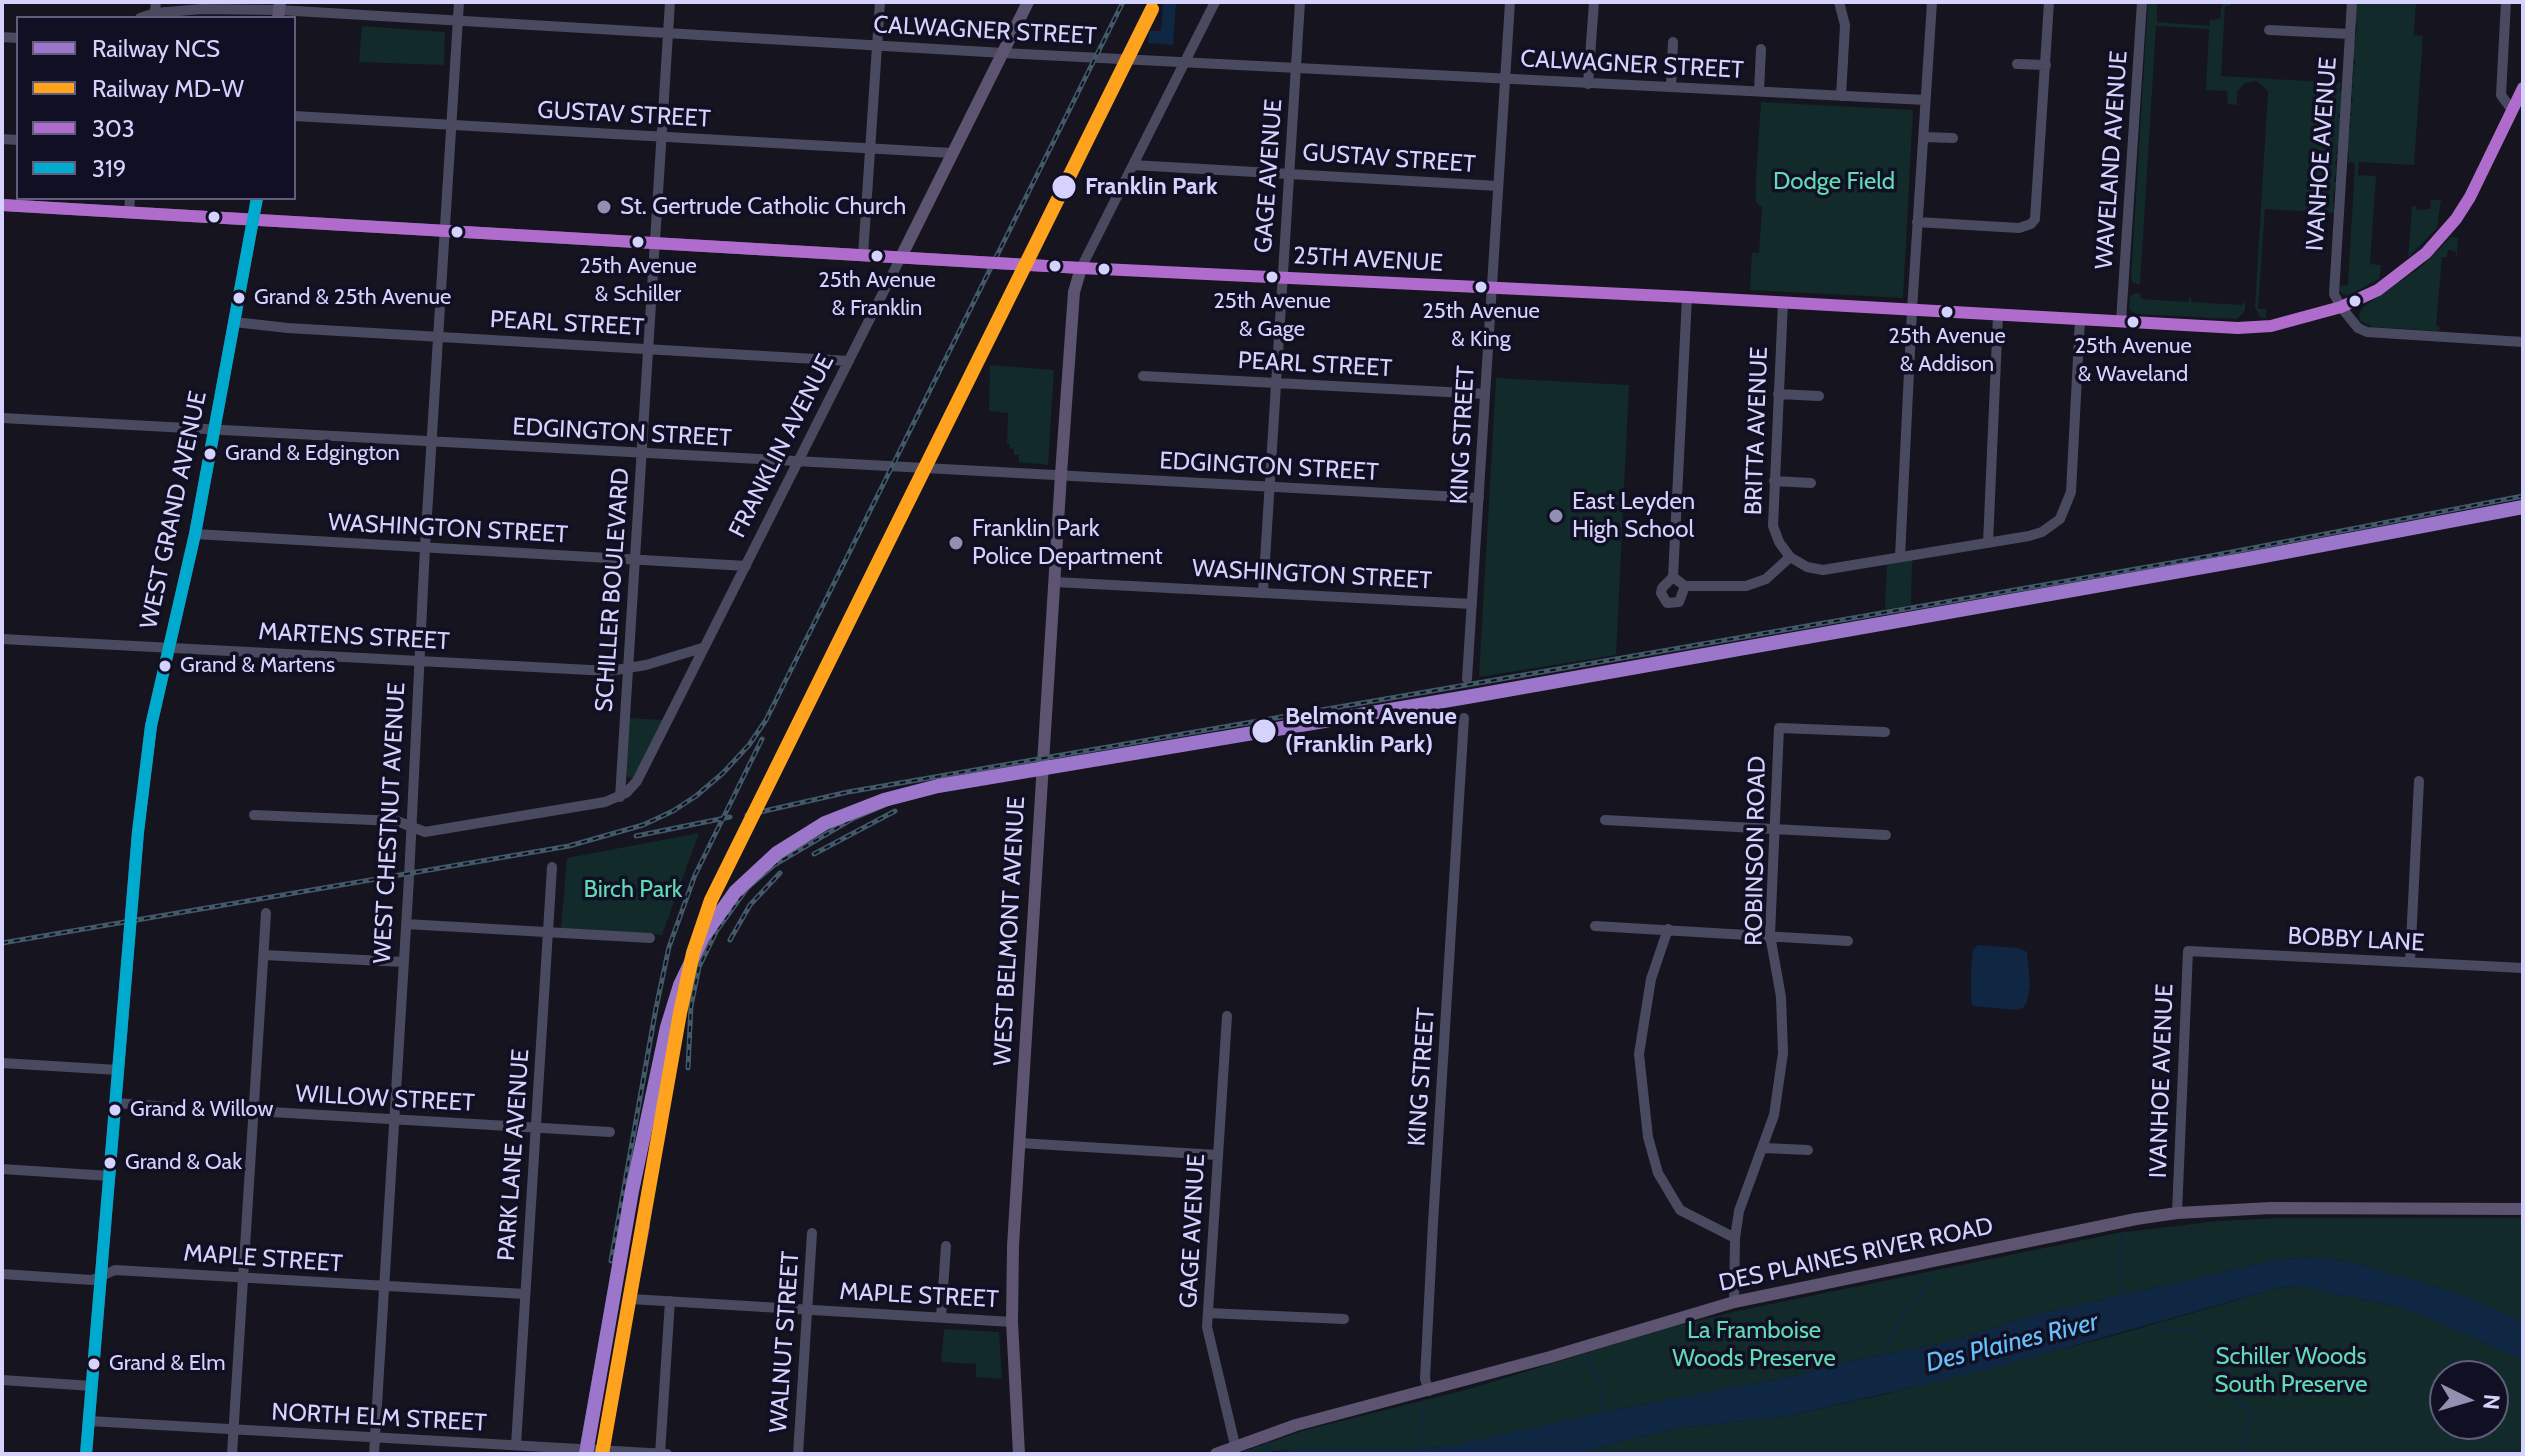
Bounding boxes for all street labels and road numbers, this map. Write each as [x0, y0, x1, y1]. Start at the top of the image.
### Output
street label: CALWAGNER STREET [873, 11, 1097, 51]
street label: CALWAGNER STREET [1520, 45, 1744, 85]
street label: WAVELAND AVENUE [2090, 50, 2134, 270]
street label: IVANHOE AVENUE [2301, 56, 2343, 252]
street label: GUSTAV STREET [537, 96, 711, 134]
street label: GAGE AVENUE [1249, 98, 1289, 254]
street label: GUSTAV STREET [1302, 139, 1476, 179]
street label: 25TH AVENUE [1292, 242, 1444, 278]
street label: PEARL STREET [489, 306, 645, 342]
street label: BRITTA AVENUE [1740, 346, 1774, 516]
street label: PEARL STREET [1237, 347, 1393, 383]
street label: FRANKLIN AVENUE [723, 350, 841, 542]
street label: KING STREET [1445, 365, 1481, 505]
street label: WEST GRAND AVENUE [135, 388, 213, 632]
street label: EDGINGTON STREET [512, 413, 732, 453]
street label: EDGINGTON STREET [1159, 447, 1379, 487]
street label: SCHILLER BOULEVARD [590, 467, 636, 713]
street label: WASHINGTON STREET [327, 508, 569, 550]
street label: WASHINGTON STREET [1191, 554, 1433, 596]
street label: MARTENS STREET [258, 618, 450, 656]
street label: WEST CHESTNUT AVENUE [368, 682, 412, 964]
street label: ROBINSON ROAD [1740, 756, 1772, 946]
street label: WEST BELMONT AVENUE [989, 795, 1031, 1067]
street label: BOBBY LANE [2287, 922, 2425, 958]
street label: IVANHOE AVENUE [2144, 983, 2180, 1179]
street label: KING STREET [1403, 1007, 1441, 1147]
street label: PARK LANE AVENUE [492, 1048, 536, 1262]
street label: WILLOW STREET [295, 1080, 475, 1118]
street label: GAGE AVENUE [1175, 1153, 1211, 1309]
street label: DES PLAINES RIVER ROAD [1716, 1212, 1996, 1298]
street label: MAPLE STREET [182, 1239, 344, 1279]
street label: WALNUT STREET [764, 1250, 806, 1434]
street label: MAPLE STREET [839, 1277, 999, 1315]
street label: NORTH ELM STREET [271, 1398, 487, 1438]

